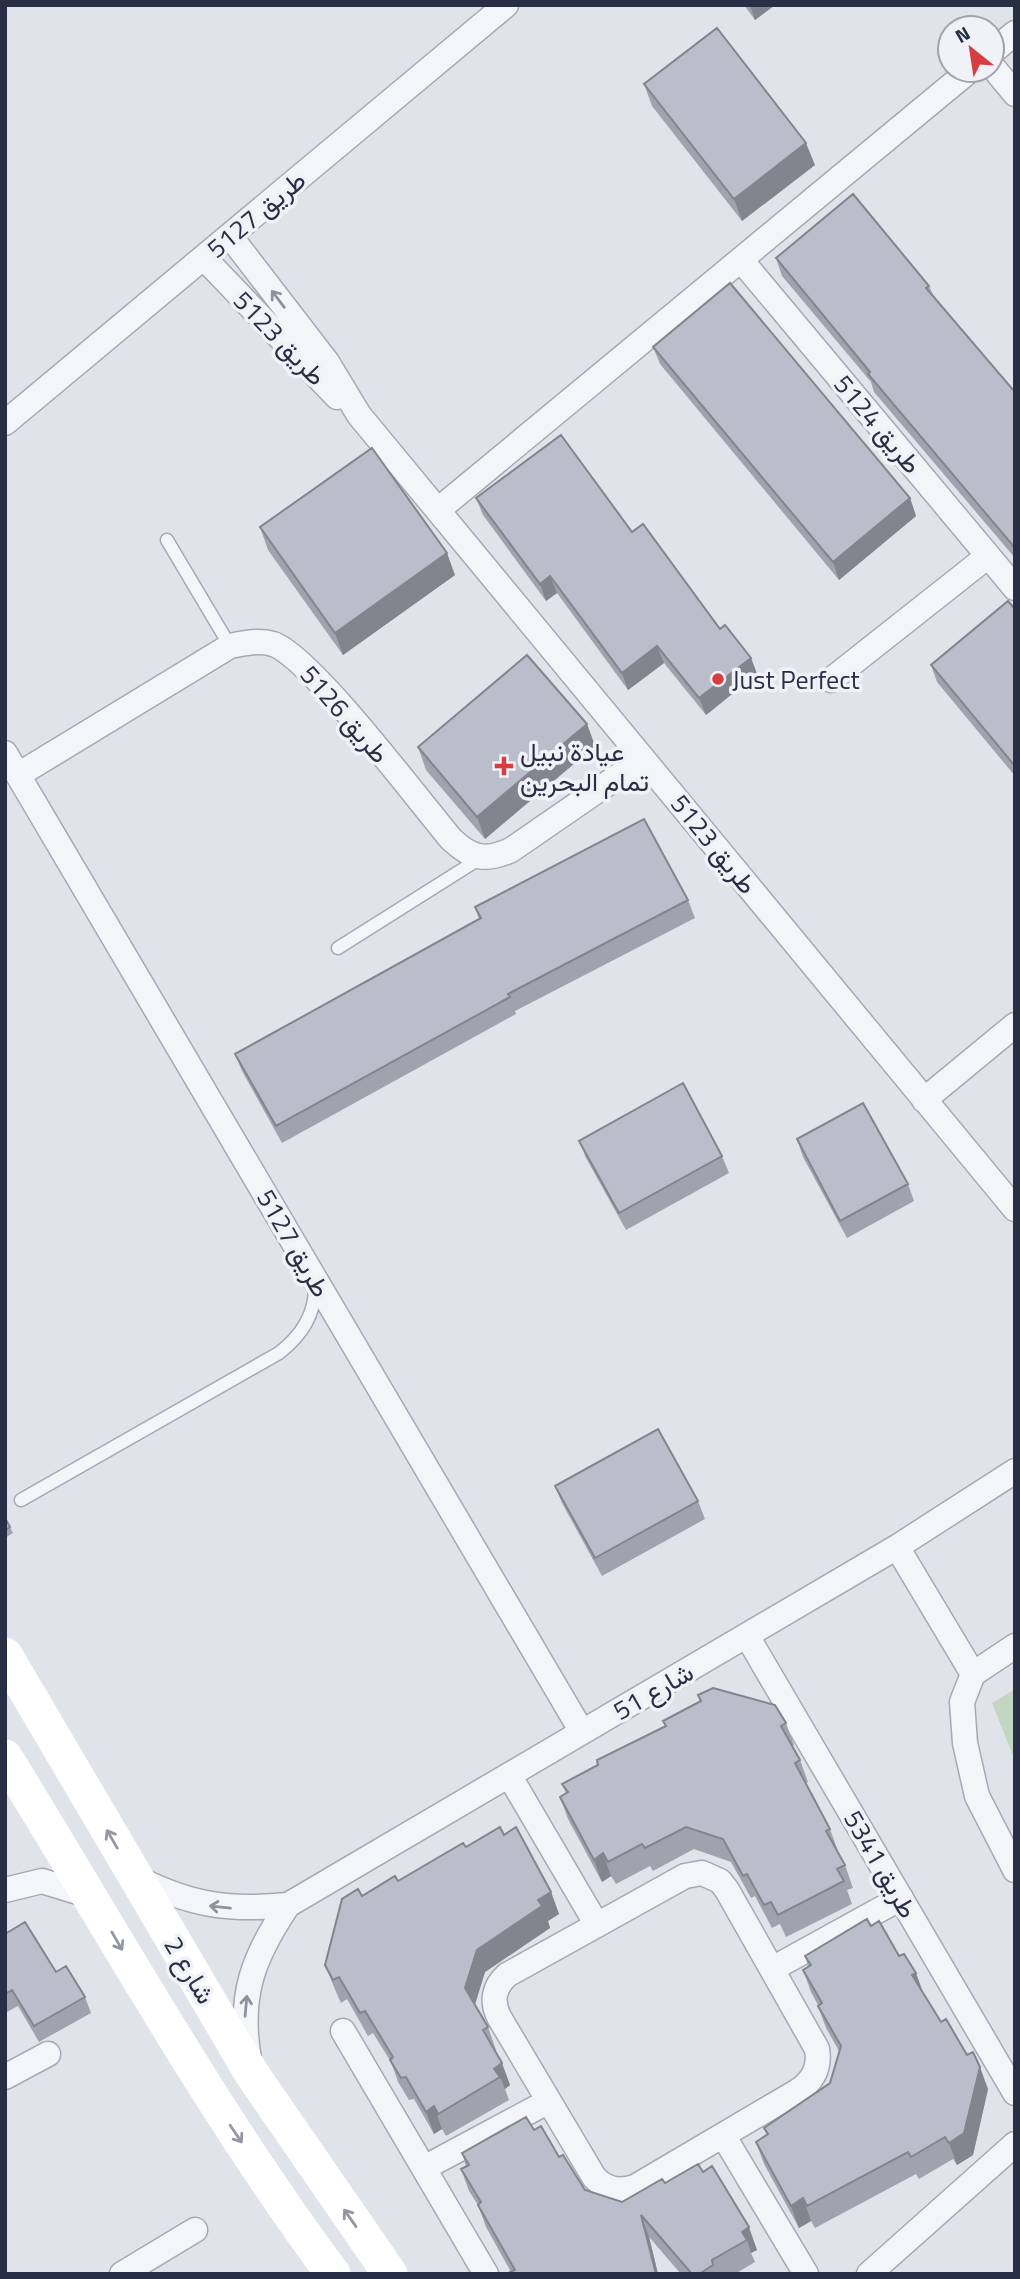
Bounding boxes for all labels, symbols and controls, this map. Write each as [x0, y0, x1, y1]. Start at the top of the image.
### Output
north arrow [936, 14, 1006, 84]
text: N [949, 18, 975, 50]
street label: طريق 5127 [198, 161, 314, 267]
street label: طريق 5123 [225, 282, 335, 394]
one-way arrow [271, 290, 286, 309]
street label: طريق 5124 [825, 366, 931, 482]
street label: طريق 5126 [291, 656, 399, 772]
place label: Just Perfect [732, 660, 860, 699]
marker: Just Perfect [710, 671, 726, 687]
place label: عيادة نبيل تمام البحرين [520, 732, 649, 801]
marker: عيادة نبيل تمام البحرين [494, 756, 514, 776]
street label: طريق 5123 [661, 785, 767, 903]
street label: طريق 5127 [247, 1182, 341, 1304]
street label: شارع 51 [606, 1652, 700, 1730]
street label: طريق 5341 [834, 1803, 928, 1925]
one-way arrow [105, 1829, 119, 1849]
one-way arrow [209, 1900, 232, 1913]
street label: شارع 2 [155, 1929, 225, 2011]
one-way arrow [110, 1930, 124, 1950]
one-way arrow [240, 1995, 253, 2018]
one-way arrow [229, 2124, 244, 2143]
one-way arrow [343, 2209, 357, 2228]

